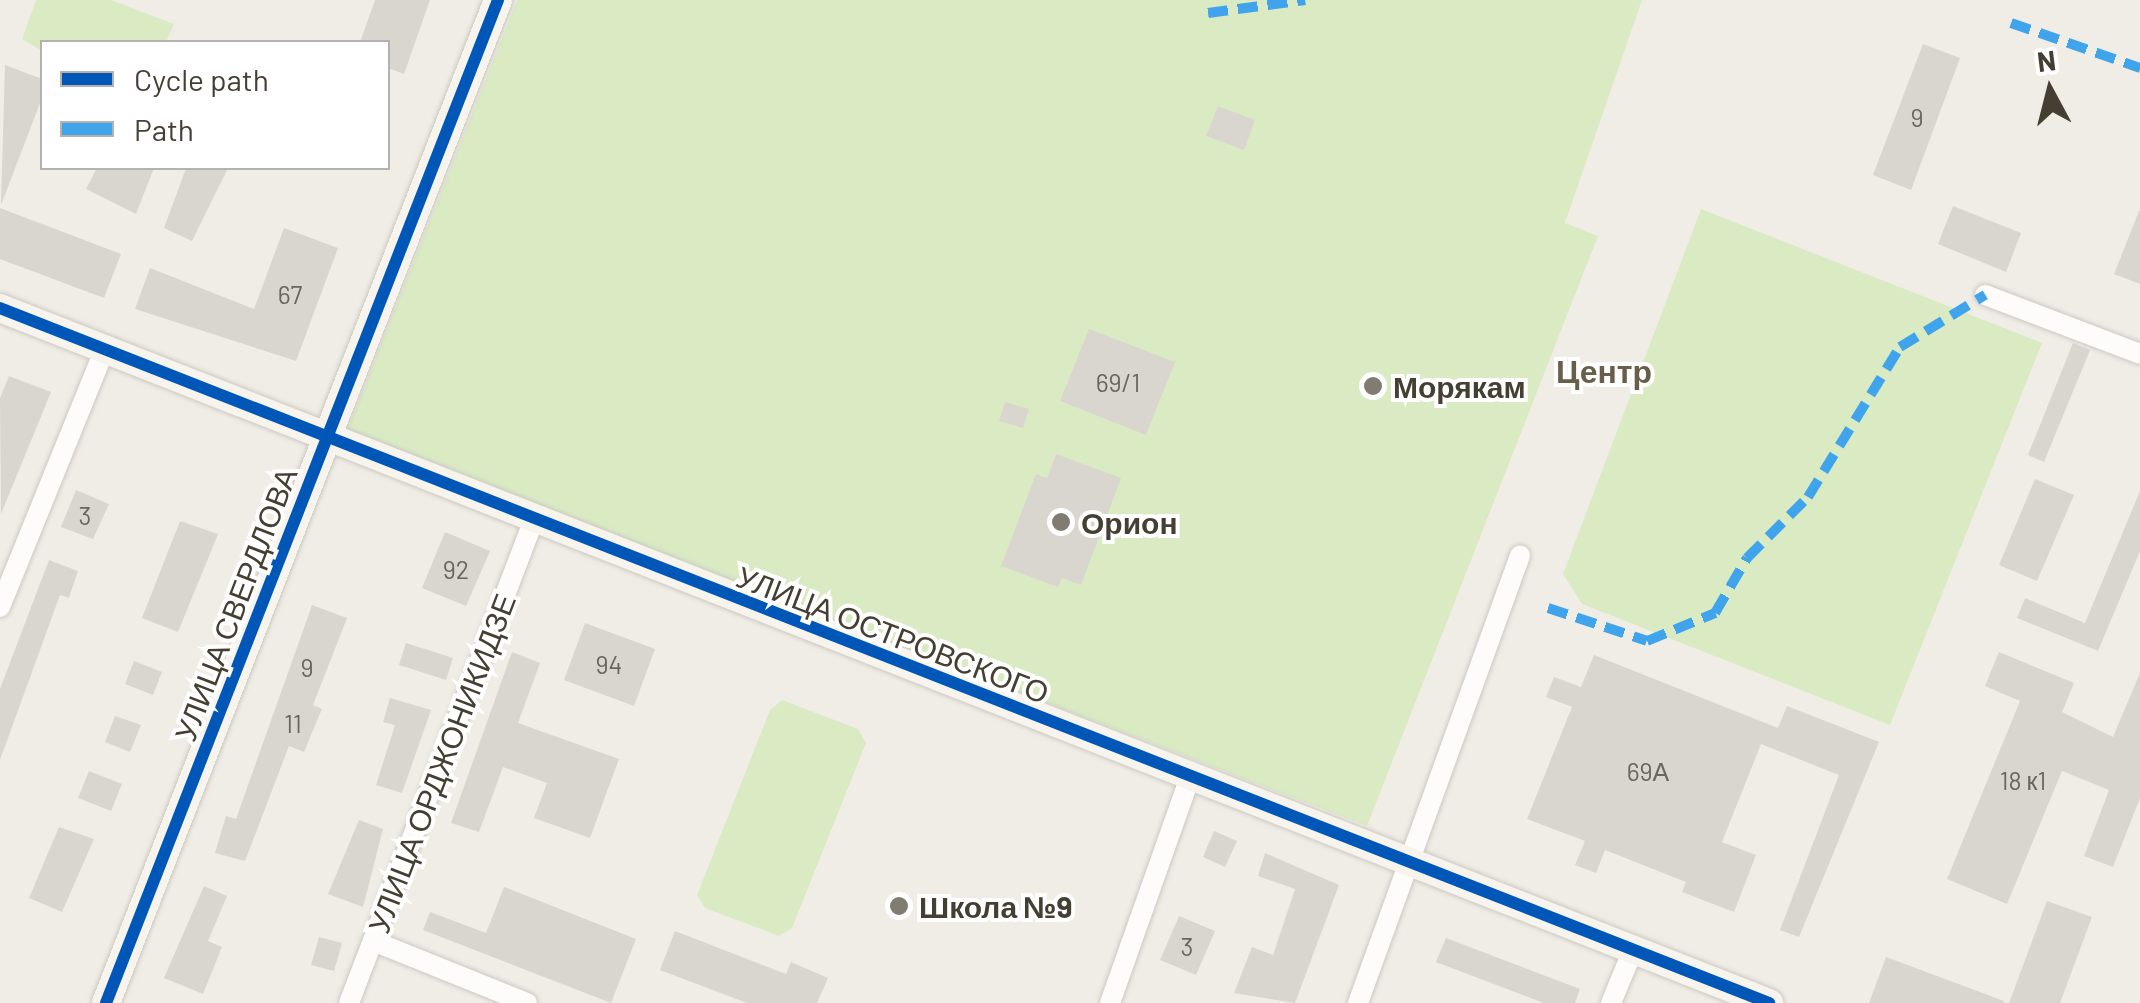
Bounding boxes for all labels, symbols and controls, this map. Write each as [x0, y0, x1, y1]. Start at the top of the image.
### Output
legend [40, 40, 390, 170]
north arrow [2000, 40, 2100, 140]
text: N [2035, 42, 2058, 78]
text: Cycle path [134, 61, 269, 97]
house number: 9 [1910, 102, 1924, 132]
text: Path [134, 111, 194, 147]
house number: 67 [278, 279, 302, 309]
district label: Центр [1556, 351, 1652, 389]
house number: 69/1 [1096, 367, 1140, 397]
place label: Морякам [1393, 368, 1526, 404]
marker: Морякам [1362, 375, 1384, 397]
street label: УЛИЦА СВЕРДЛОВА [166, 462, 304, 746]
house number: 3 [79, 500, 91, 530]
place label: Орион [1081, 504, 1178, 540]
marker: Орион [1050, 511, 1072, 533]
house number: 92 [443, 554, 469, 584]
street label: УЛИЦА ОСТРОВСКОГО [732, 558, 1054, 710]
street label: УЛИЦА ОРДЖОНИКИДЗЕ [360, 588, 522, 938]
house number: 94 [596, 649, 622, 679]
house number: 9 [300, 652, 314, 682]
house number: 11 [284, 708, 302, 738]
house number: 69А [1627, 756, 1669, 786]
house number: 18 к1 [2000, 765, 2046, 795]
place label: Школа №9 [919, 888, 1072, 924]
marker: Школа №9 [888, 895, 910, 917]
house number: 3 [1181, 931, 1193, 961]

